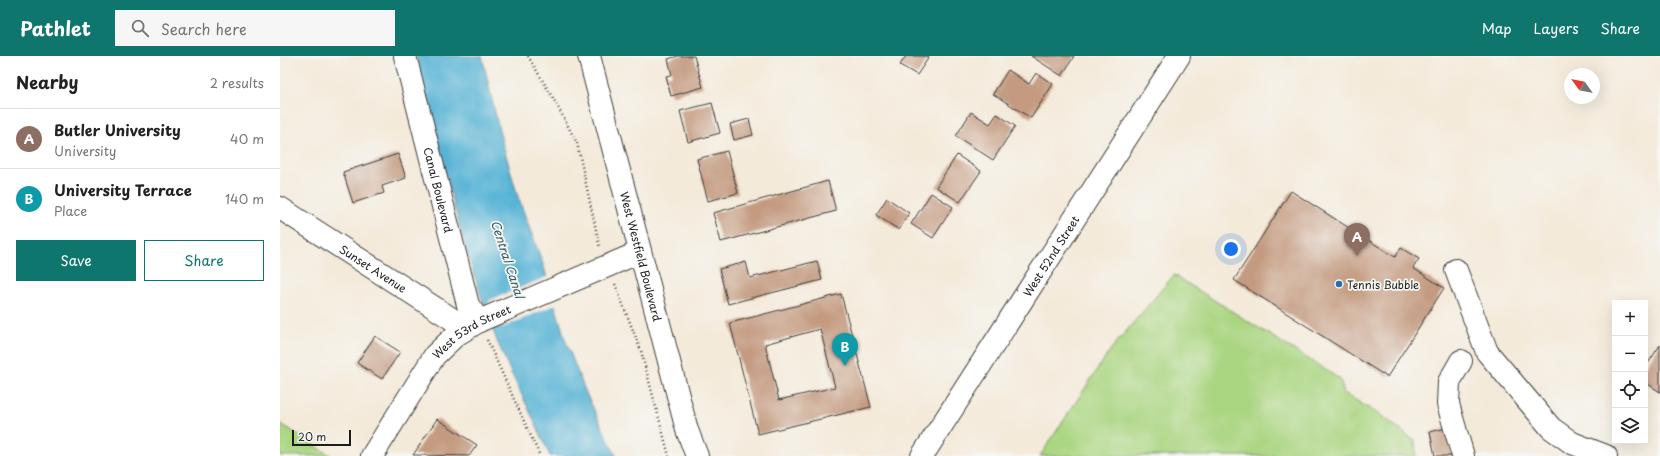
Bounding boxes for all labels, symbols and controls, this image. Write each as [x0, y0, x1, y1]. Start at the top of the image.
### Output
search box [115, 10, 395, 46]
text: Pathlet [20, 14, 91, 42]
icon: search [129, 17, 151, 39]
text: Search here [161, 17, 247, 40]
text: Map [1482, 18, 1512, 39]
text: Layers [1534, 18, 1579, 39]
text: Share [1601, 18, 1640, 39]
north arrow [1564, 68, 1600, 104]
text: Nearby [16, 69, 78, 95]
text: 2 results [210, 73, 264, 92]
text: Butler University [54, 118, 181, 141]
text: A [24, 129, 34, 148]
text: 40 m [230, 129, 264, 148]
text: University [54, 141, 116, 160]
street label: Canal Boulevard [420, 145, 458, 235]
text: University Terrace [54, 178, 192, 201]
text: B [25, 189, 33, 208]
text: 140 m [225, 189, 264, 208]
street label: West Westfield Boulevard [616, 190, 667, 323]
text: Place [54, 201, 87, 220]
street label: West 52nd Street [1018, 212, 1083, 300]
water label: Central Canal [487, 218, 530, 302]
pin: A [1344, 223, 1370, 256]
your location [1221, 239, 1241, 259]
button: Save [16, 240, 136, 281]
button: Share [144, 240, 264, 281]
street label: Sunset Avenue [336, 240, 410, 296]
place label: Tennis Bubble [1347, 276, 1419, 293]
marker: Tennis Bubble [1334, 279, 1344, 289]
street label: West 53rd Street [428, 300, 514, 362]
map controls [1612, 300, 1648, 444]
button: + [1612, 300, 1648, 336]
pin: B [832, 333, 858, 366]
button: − [1612, 336, 1648, 372]
button: locate [1612, 372, 1648, 408]
button: layers [1612, 408, 1648, 444]
scale bar [292, 428, 351, 447]
text: 20 m [298, 428, 326, 445]

